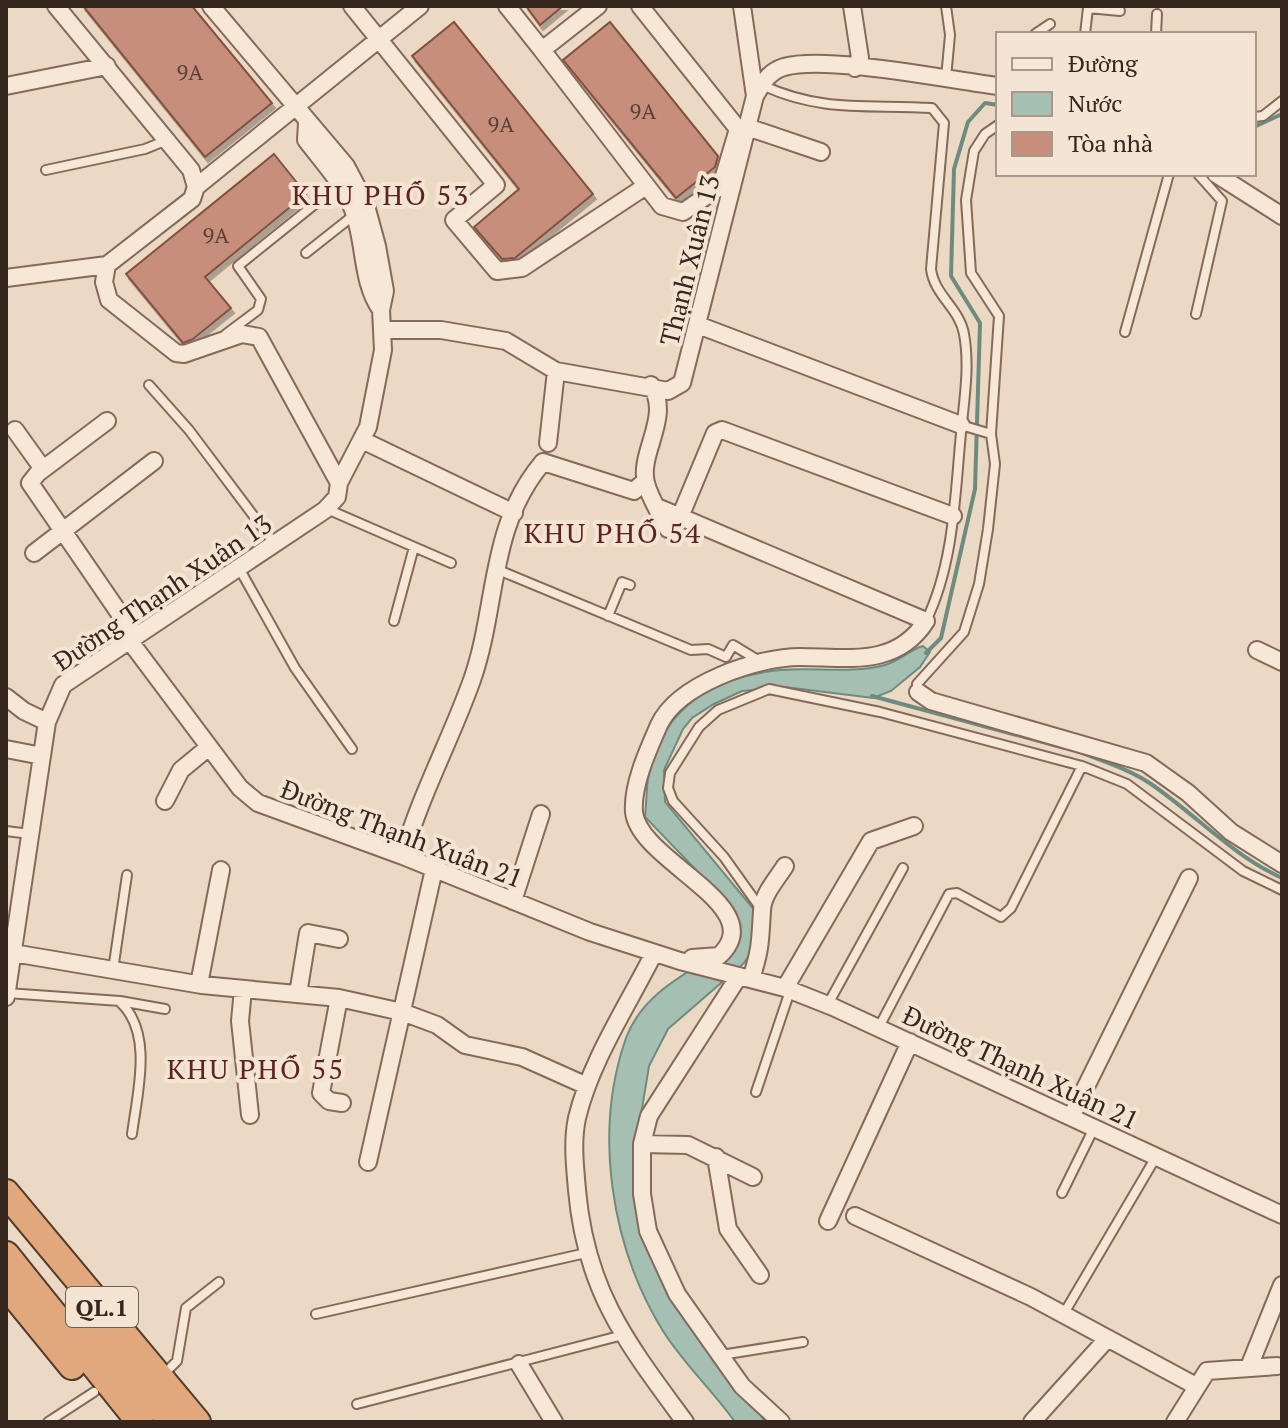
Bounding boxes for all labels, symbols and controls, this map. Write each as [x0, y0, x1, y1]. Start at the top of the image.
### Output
legend [996, 32, 1256, 176]
text: Đường [1068, 47, 1138, 79]
house number: 9A [177, 57, 204, 86]
text: Nước [1068, 87, 1122, 119]
house number: 9A [630, 96, 657, 125]
house number: 9A [488, 109, 515, 138]
text: Tòa nhà [1068, 127, 1153, 159]
street label: Thạnh Xuân 13 [651, 171, 727, 349]
district label: KHU PHỐ 53 [292, 176, 470, 213]
house number: 9A [203, 220, 230, 249]
street label: Đường Thạnh Xuân 13 [46, 506, 278, 678]
district label: KHU PHỐ 54 [524, 514, 702, 551]
street label: Đường Thạnh Xuân 21 [276, 771, 528, 895]
street label: Đường Thạnh Xuân 21 [898, 997, 1144, 1137]
district label: KHU PHỐ 55 [167, 1050, 345, 1087]
road number: QL.1 [66, 1287, 138, 1327]

